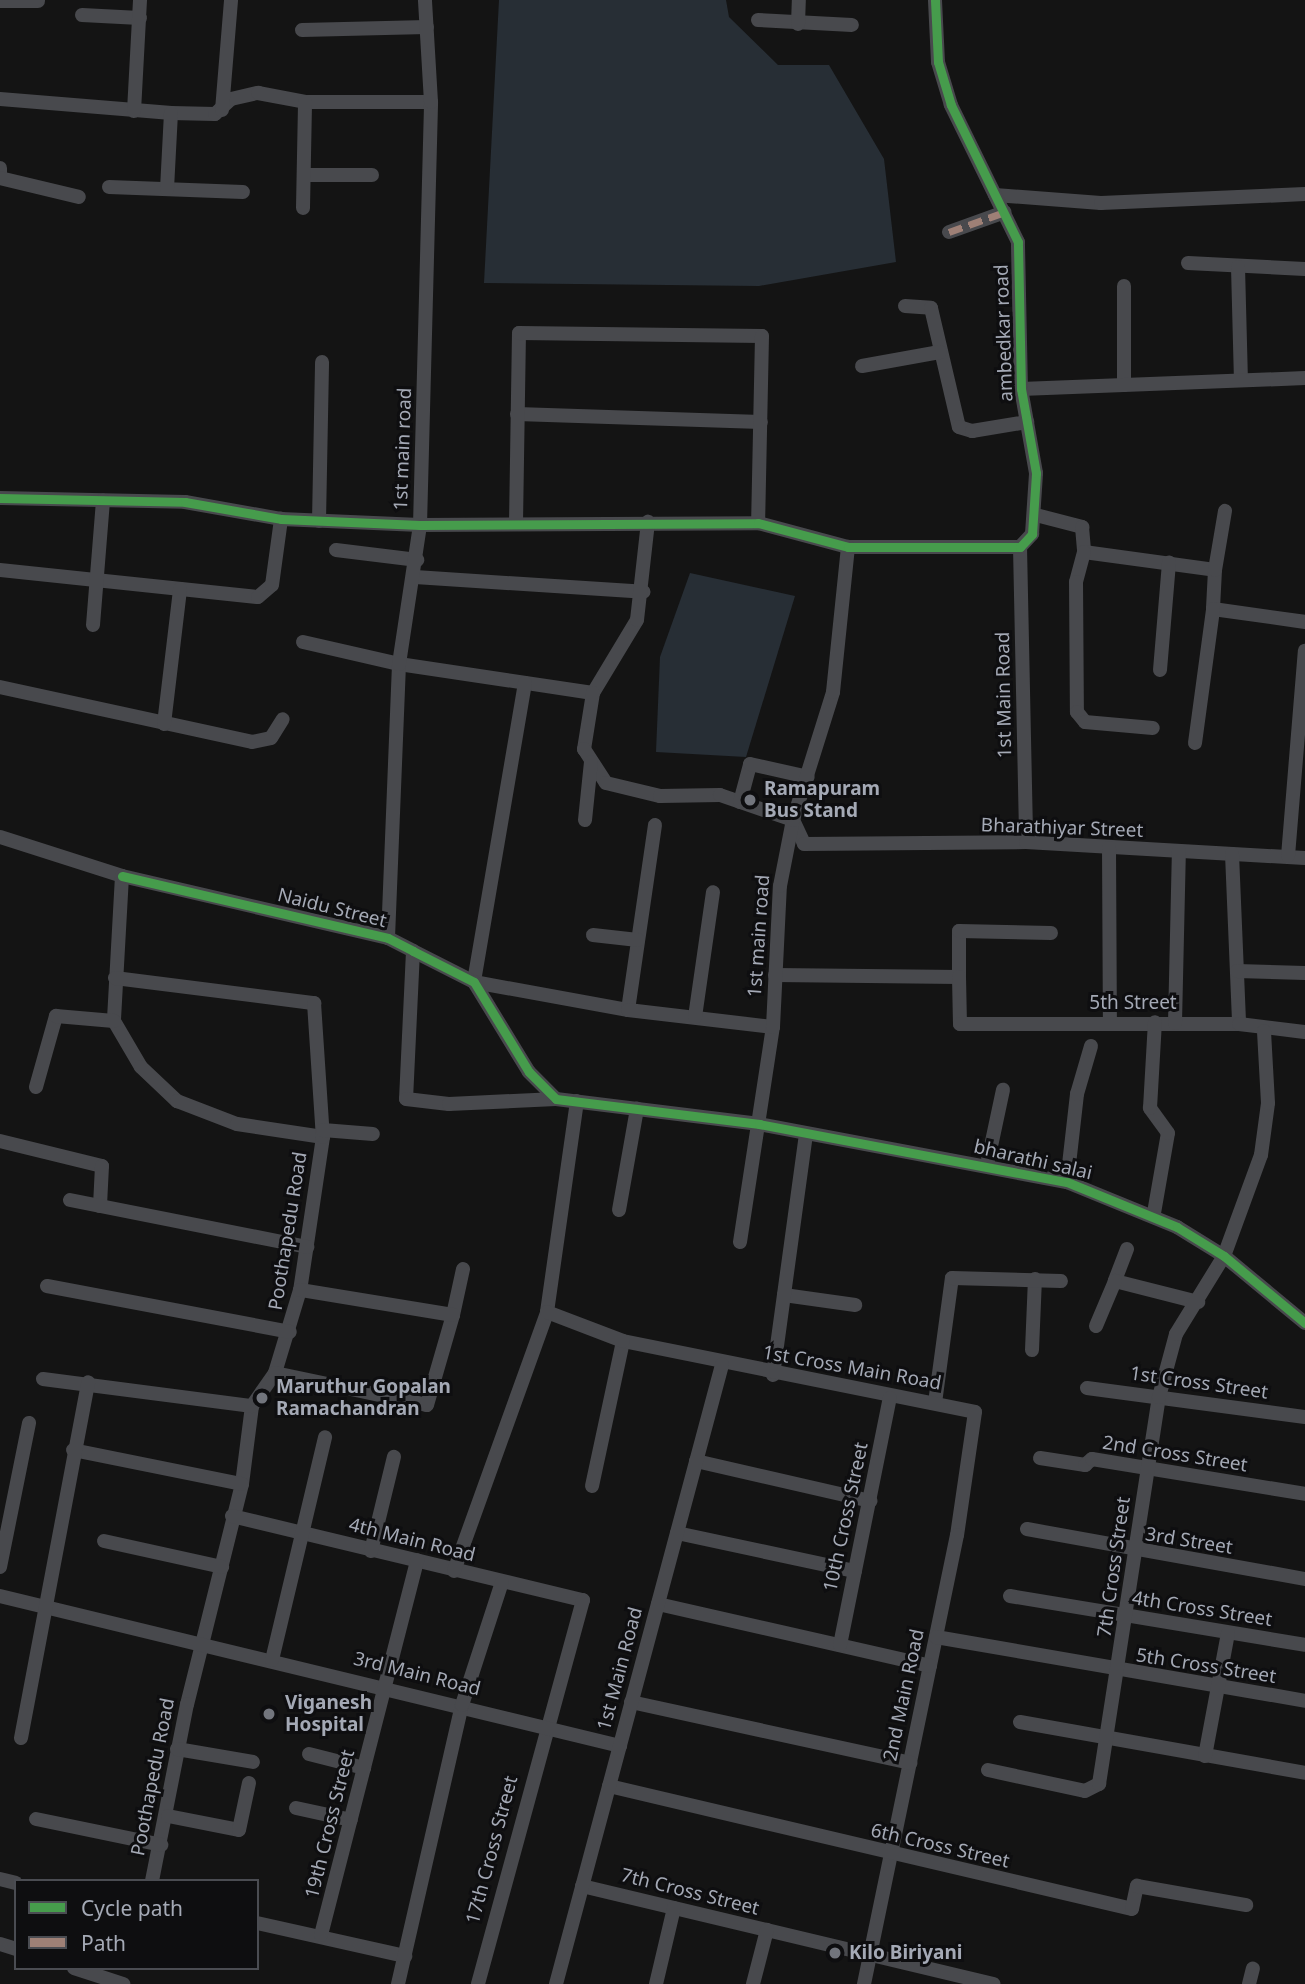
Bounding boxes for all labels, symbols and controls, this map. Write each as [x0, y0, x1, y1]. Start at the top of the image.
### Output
street label: ambedkar road [990, 264, 1018, 402]
street label: 1st main road [389, 387, 417, 511]
street label: 1st Main Road [991, 631, 1017, 759]
place label: Ramapuram Bus Stand [764, 778, 880, 822]
marker: Ramapuram Bus Stand [742, 792, 758, 808]
street label: Bharathiyar Street [980, 814, 1144, 842]
street label: 1st main road [743, 874, 775, 998]
street label: Naidu Street [275, 883, 389, 933]
street label: 5th Street [1089, 992, 1177, 1014]
street label: bharathi salai [972, 1135, 1094, 1185]
street label: Poothapedu Road [264, 1150, 312, 1312]
street label: 1st Cross Main Road [761, 1341, 943, 1395]
street label: 1st Cross Street [1129, 1362, 1269, 1404]
place label: Maruthur Gopalan Ramachandran [276, 1376, 451, 1420]
marker: Maruthur Gopalan Ramachandran [254, 1390, 270, 1406]
street label: 2nd Cross Street [1101, 1431, 1249, 1477]
street label: 10th Cross Street [819, 1440, 873, 1594]
street label: 7th Cross Street [1093, 1495, 1135, 1639]
street label: 4th Main Road [346, 1513, 478, 1567]
street label: 3rd Street [1144, 1523, 1234, 1559]
street label: 4th Cross Street [1130, 1587, 1274, 1631]
street label: 1st Main Road [593, 1605, 647, 1733]
street label: 2nd Main Road [879, 1627, 929, 1763]
street label: 5th Cross Street [1134, 1644, 1278, 1688]
street label: 3rd Main Road [351, 1647, 483, 1701]
place label: Viganesh Hospital [285, 1692, 372, 1736]
street label: Poothapedu Road [127, 1696, 179, 1858]
marker: Viganesh Hospital [259, 1704, 279, 1724]
street label: 19th Cross Street [300, 1747, 360, 1901]
street label: 17th Cross Street [461, 1773, 523, 1927]
street label: 6th Cross Street [868, 1819, 1012, 1873]
street label: 7th Cross Street [619, 1864, 761, 1920]
legend [14, 1879, 259, 1970]
text: Cycle path [81, 1894, 183, 1922]
text: Path [81, 1929, 126, 1957]
place label: Kilo Biriyani [849, 1942, 963, 1964]
marker: Kilo Biriyani [827, 1945, 843, 1961]

